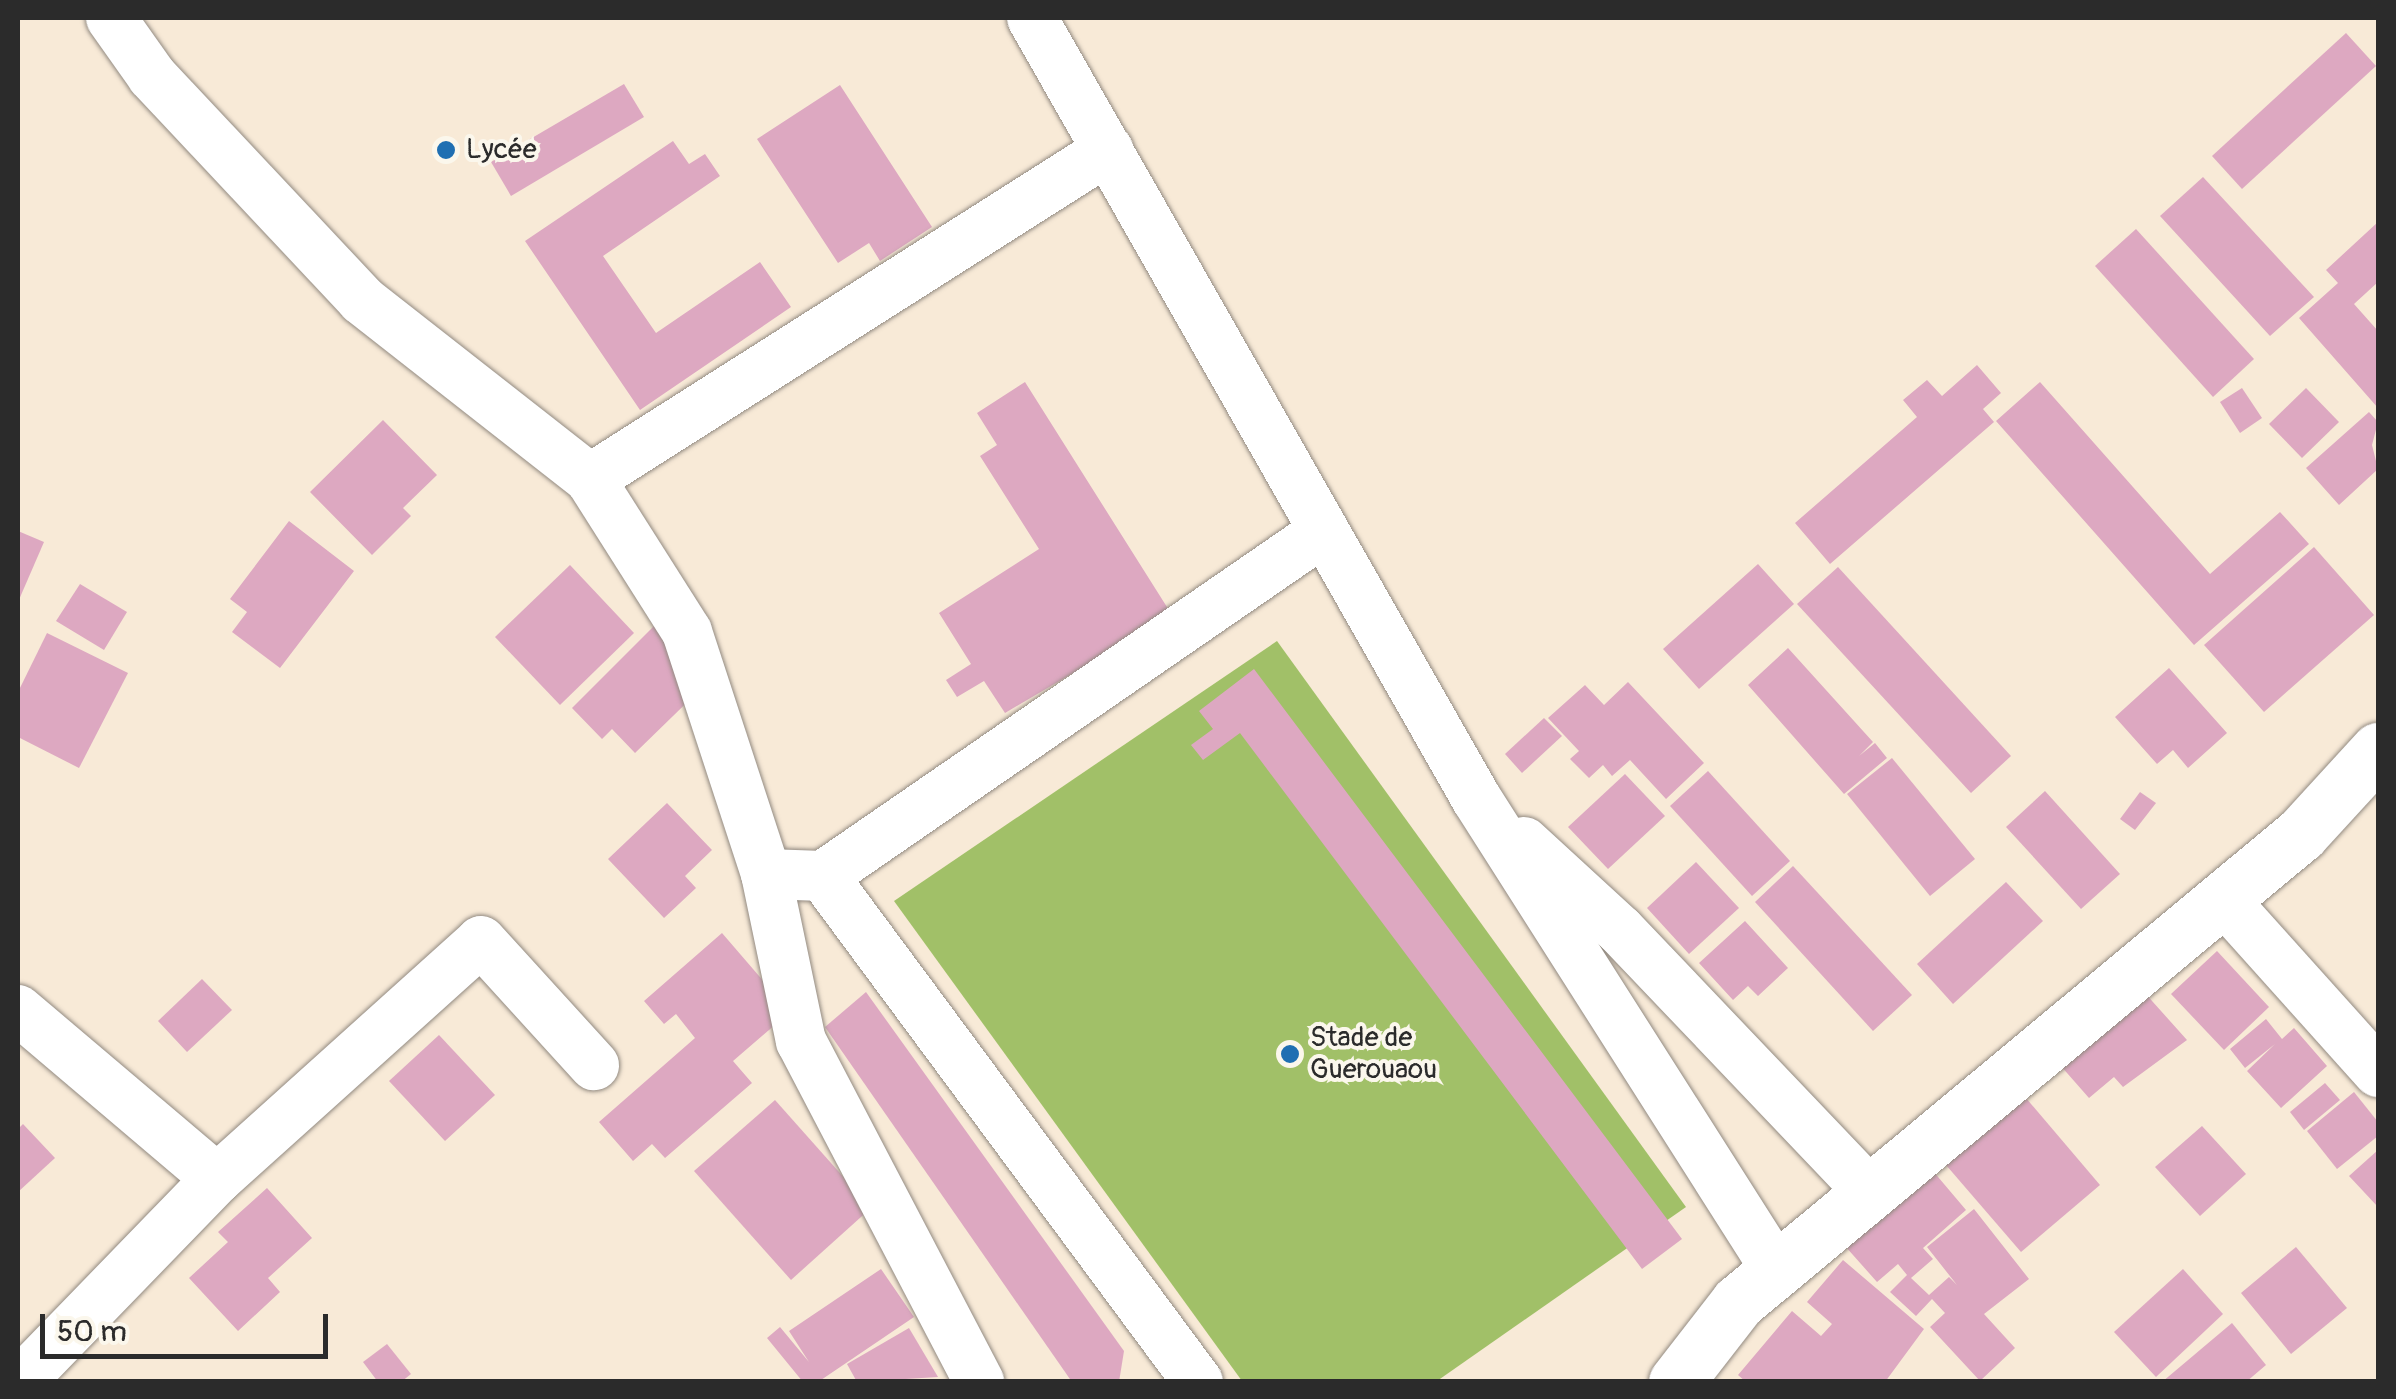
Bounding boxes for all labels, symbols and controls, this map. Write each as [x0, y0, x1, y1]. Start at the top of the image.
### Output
place label: Lycée [466, 133, 537, 167]
marker: Lycée [435, 139, 457, 161]
place label: Stade de Guerouaou [1310, 1021, 1437, 1087]
marker: Stade de Guerouaou [1279, 1043, 1301, 1065]
scale bar [45, 1294, 332, 1356]
text: 50 m [57, 1313, 127, 1350]

